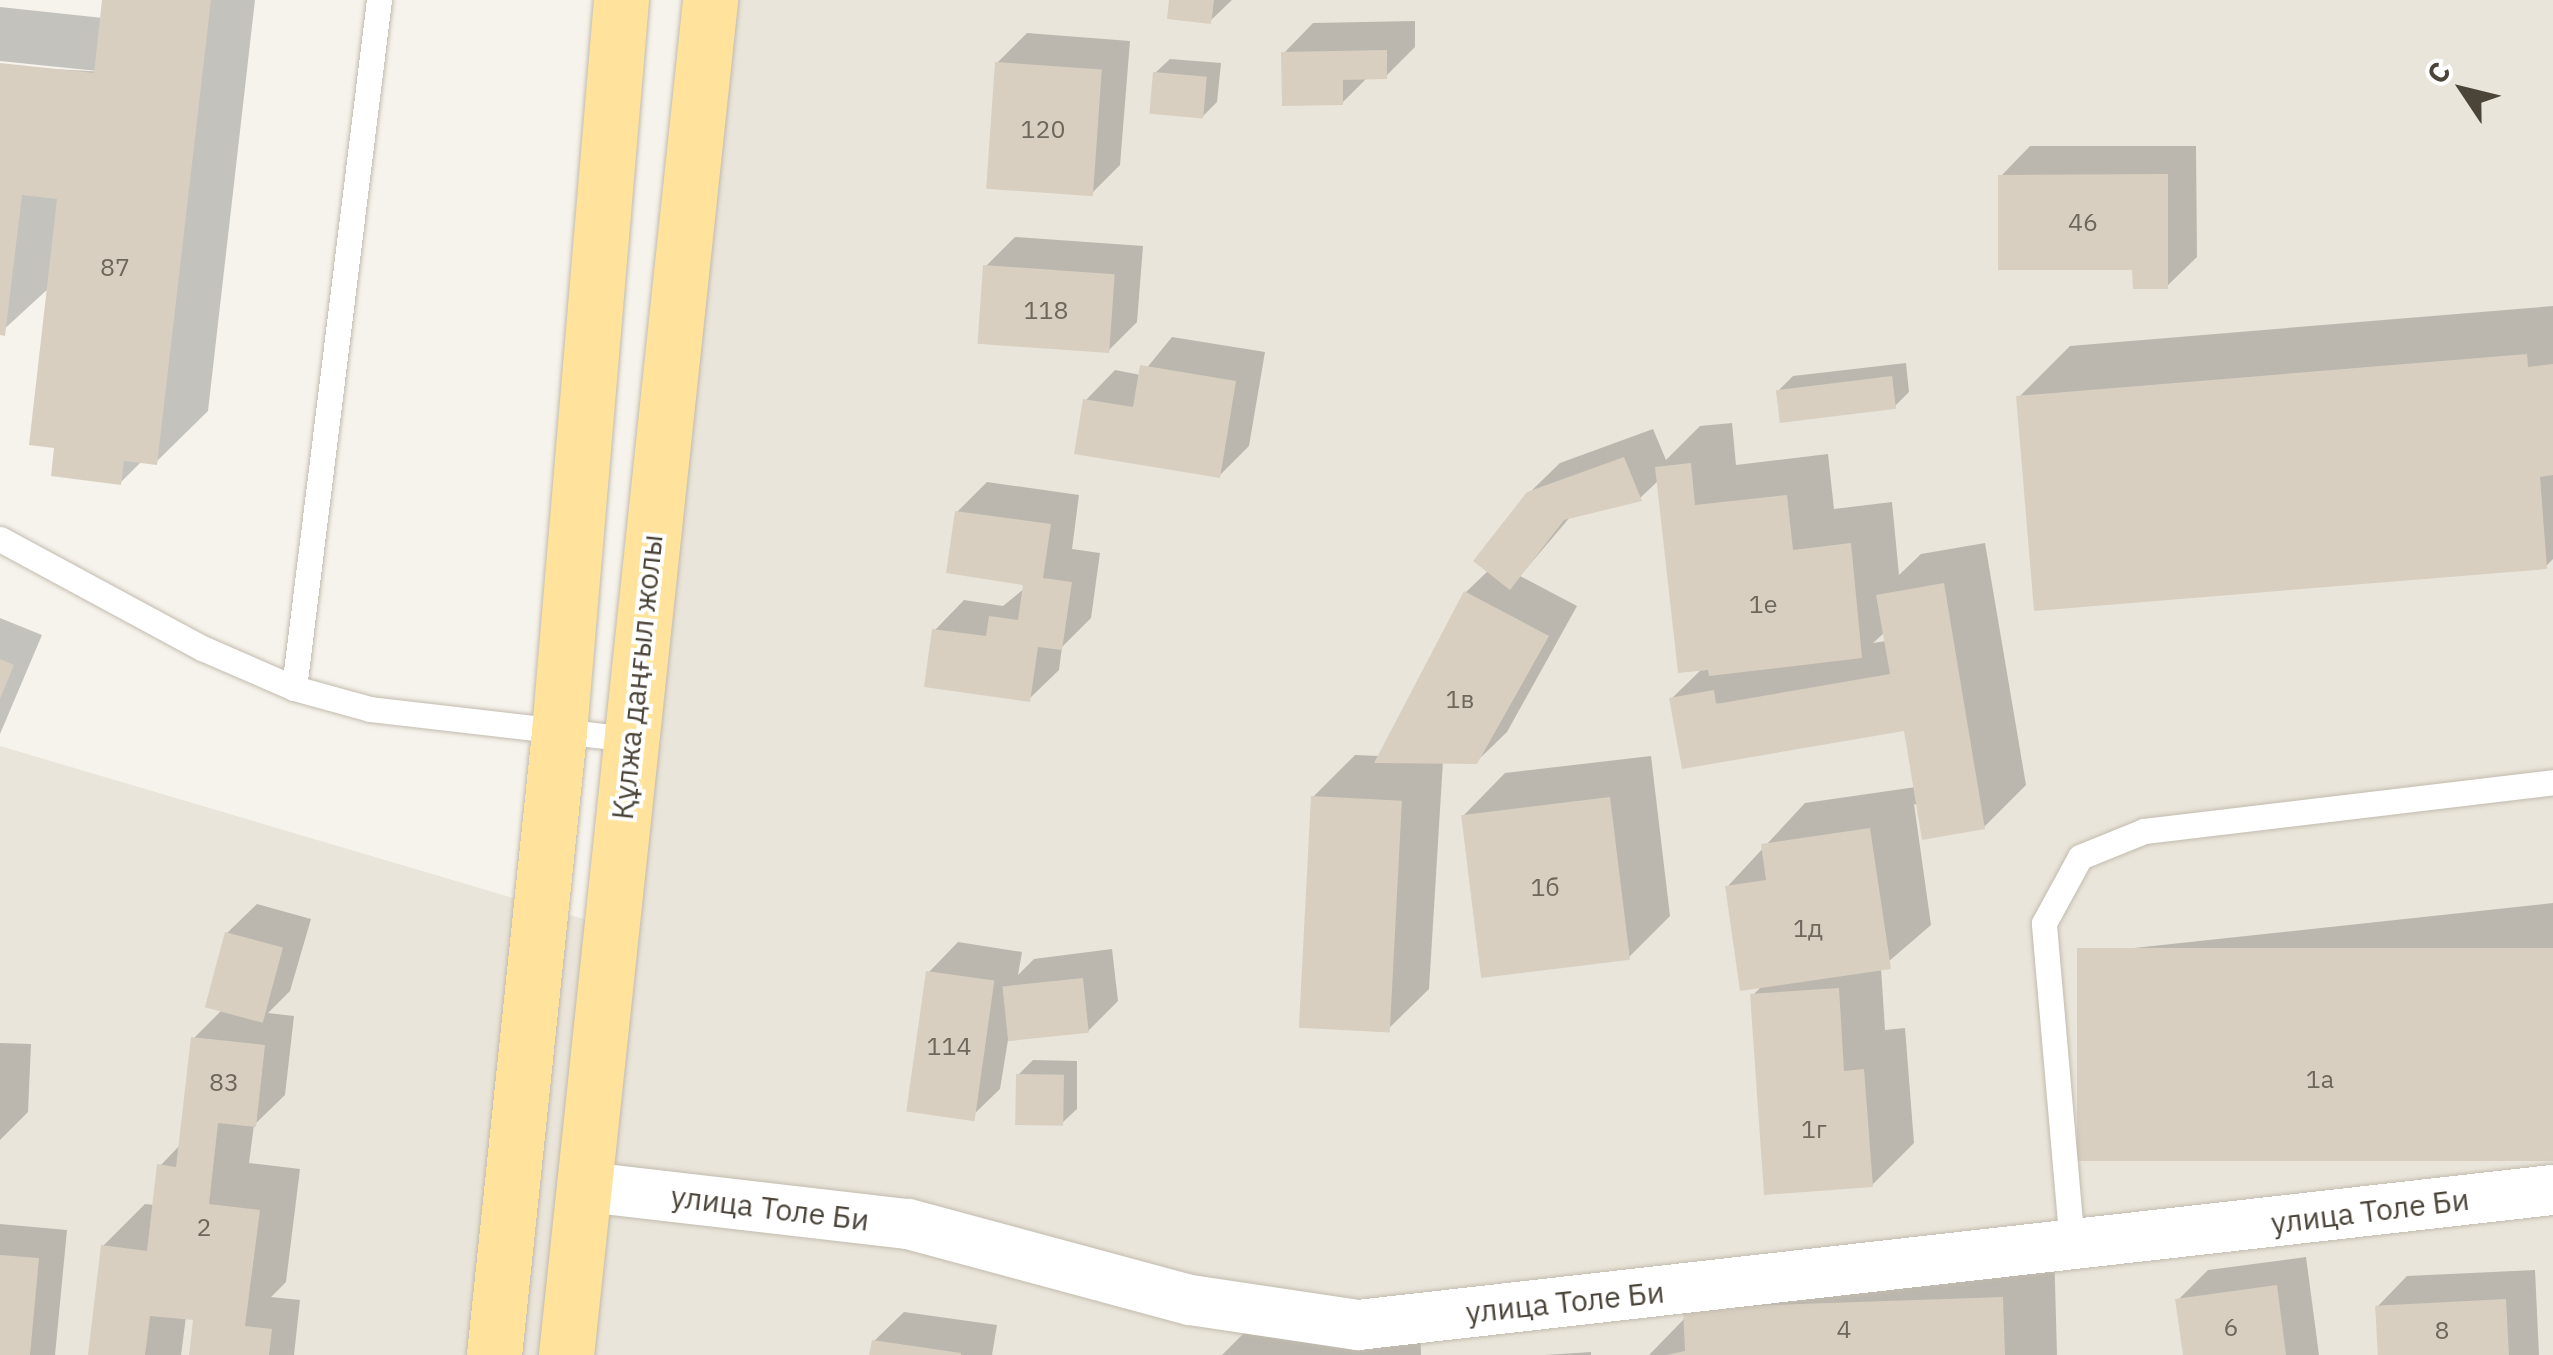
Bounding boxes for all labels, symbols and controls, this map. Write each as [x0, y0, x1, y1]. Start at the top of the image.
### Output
north arrow [2413, 40, 2513, 140]
text: С [2418, 54, 2458, 91]
house number: 120 [1021, 114, 1065, 144]
house number: 46 [2068, 207, 2098, 237]
house number: 87 [100, 252, 130, 282]
house number: 118 [1024, 295, 1068, 325]
street label: Құлжа даңғыл жолы [604, 533, 670, 821]
house number: 1е [1749, 589, 1777, 619]
house number: 1в [1446, 684, 1474, 714]
house number: 1б [1530, 872, 1560, 902]
house number: 1д [1793, 913, 1823, 943]
house number: 114 [927, 1031, 971, 1061]
house number: 1а [2306, 1064, 2334, 1094]
house number: 83 [209, 1067, 239, 1097]
house number: 1г [1801, 1114, 1827, 1144]
street label: улица Толе Би [669, 1178, 871, 1238]
street label: улица Толе Би [2269, 1181, 2471, 1241]
house number: 2 [197, 1212, 211, 1242]
street label: улица Толе Би [1464, 1274, 1666, 1330]
house number: 6 [2224, 1312, 2238, 1342]
house number: 4 [1837, 1314, 1851, 1344]
house number: 8 [2435, 1315, 2449, 1345]

